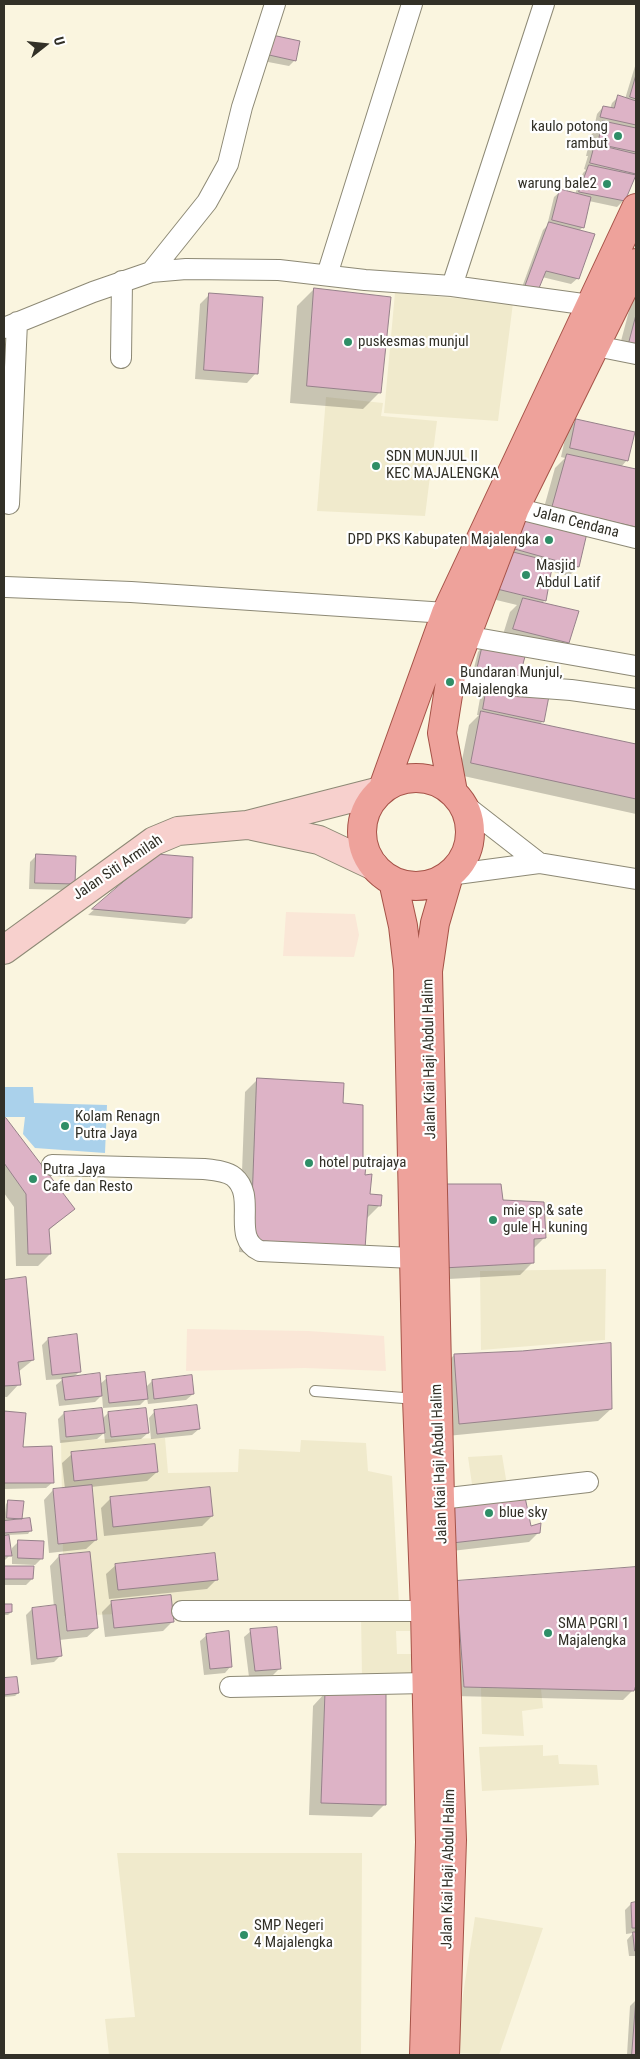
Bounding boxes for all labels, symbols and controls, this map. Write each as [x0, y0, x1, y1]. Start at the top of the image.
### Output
north arrow [20, 20, 70, 70]
text: U [51, 35, 68, 47]
place label: kaulo potong rambut [531, 118, 608, 153]
marker: kaulo potong rambut [612, 130, 624, 142]
place label: warung bale2 [518, 175, 597, 193]
marker: warung bale2 [601, 178, 613, 190]
place label: puskesmas munjul [358, 333, 469, 351]
marker: puskesmas munjul [342, 336, 354, 348]
place label: SDN MUNJUL II KEC MAJALENGKA [386, 448, 499, 483]
marker: SDN MUNJUL II KEC MAJALENGKA [370, 460, 382, 472]
street label: Jalan Cendana [531, 504, 621, 542]
place label: DPD PKS Kabupaten Majalengka [347, 531, 539, 549]
marker: DPD PKS Kabupaten Majalengka [543, 534, 555, 546]
place label: Masjid Abdul Latif [536, 557, 601, 592]
marker: Masjid Abdul Latif [520, 569, 532, 581]
place label: Bundaran Munjul, Majalengka [460, 664, 562, 699]
marker: Bundaran Munjul, Majalengka [444, 676, 456, 688]
street label: Jalan Siti Armilah [70, 831, 166, 905]
street label: Jalan Kiai Haji Abdul Halim [420, 979, 440, 1139]
place label: Kolam Renagn Putra Jaya [75, 1108, 160, 1143]
marker: Kolam Renagn Putra Jaya [59, 1120, 71, 1132]
place label: hotel putrajaya [319, 1154, 406, 1172]
marker: hotel putrajaya [303, 1157, 315, 1169]
place label: Putra Jaya Cafe dan Resto [43, 1161, 133, 1196]
marker: Putra Jaya Cafe dan Resto [27, 1173, 39, 1185]
place label: mie sp & sate gule H. kuning [503, 1202, 588, 1237]
marker: mie sp & sate gule H. kuning [487, 1214, 499, 1226]
street label: Jalan Kiai Haji Abdul Halim [428, 1383, 452, 1545]
place label: blue sky [499, 1504, 547, 1522]
marker: blue sky [483, 1507, 495, 1519]
place label: SMA PGRI 1 Majalengka [558, 1615, 629, 1650]
marker: SMA PGRI 1 Majalengka [542, 1627, 554, 1639]
street label: Jalan Kiai Haji Abdul Halim [439, 1789, 459, 1949]
place label: SMP Negeri 4 Majalengka [254, 1917, 333, 1952]
marker: SMP Negeri 4 Majalengka [238, 1929, 250, 1941]

